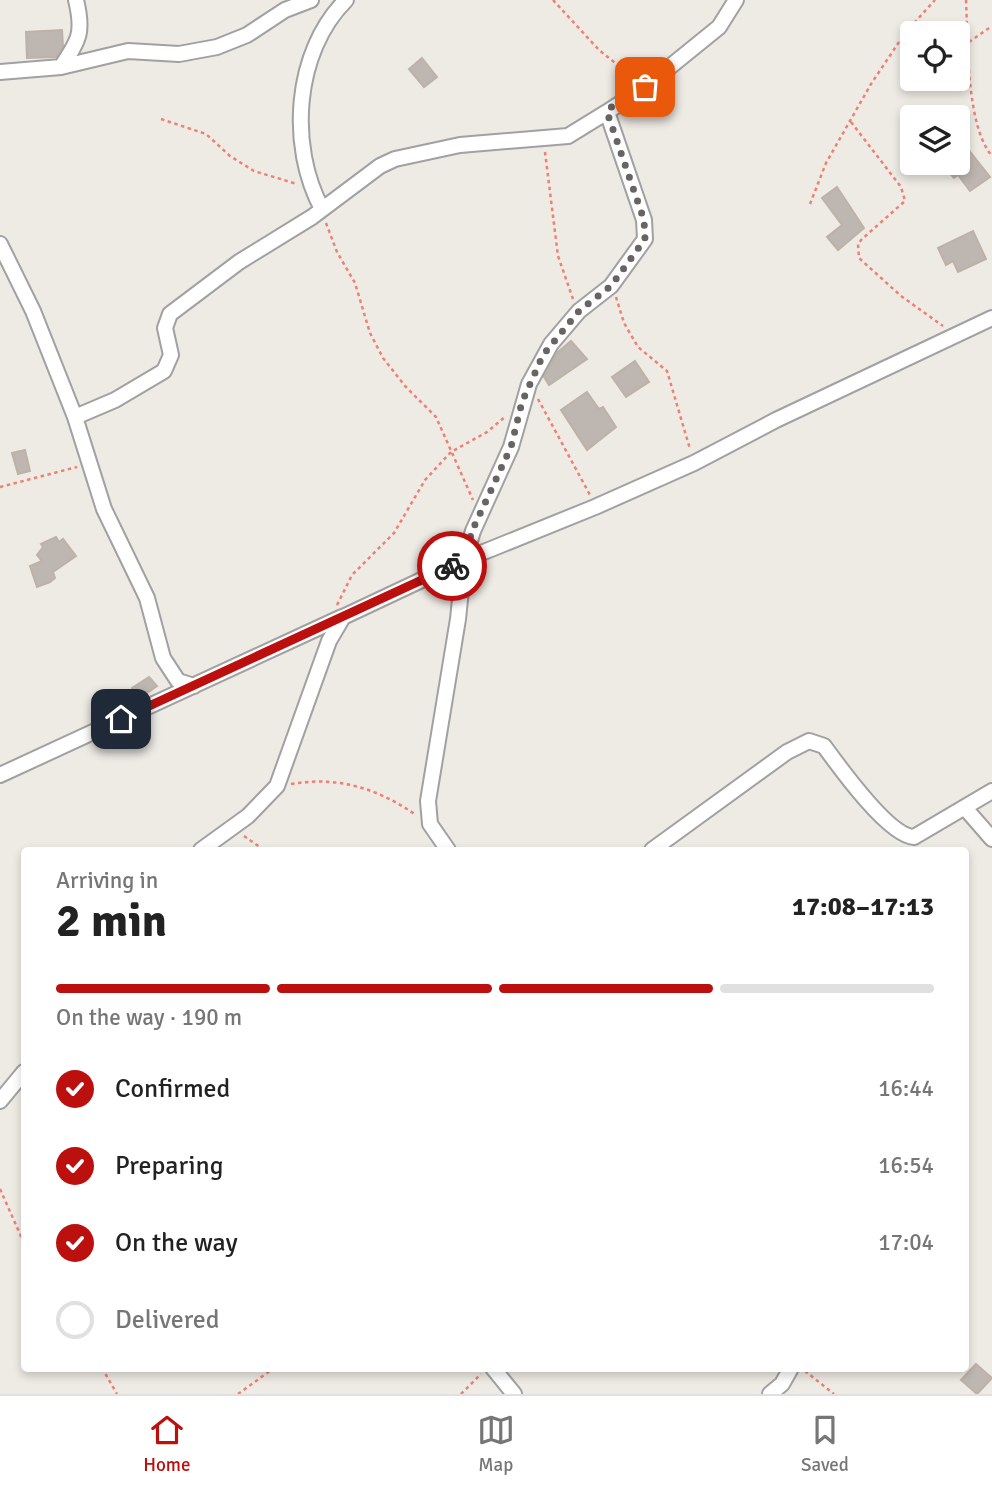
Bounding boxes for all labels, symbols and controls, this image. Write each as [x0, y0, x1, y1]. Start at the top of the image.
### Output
map controls [900, 21, 970, 175]
button: locate [900, 21, 970, 91]
pin [615, 57, 675, 117]
icon: bag [626, 68, 664, 106]
button: layers [900, 105, 970, 175]
courier [417, 531, 487, 601]
icon: bike [433, 547, 471, 585]
pin [91, 689, 151, 749]
icon: home [102, 700, 140, 738]
text: Arriving in [56, 866, 158, 895]
text: 17:08–17:13 [792, 891, 934, 923]
text: 2 min [56, 893, 167, 949]
text: On the way · 190 m [56, 1003, 242, 1032]
icon: check [56, 1070, 94, 1108]
text: Confirmed [115, 1073, 230, 1105]
text: 16:44 [878, 1074, 934, 1103]
icon: check [56, 1147, 94, 1185]
text: Preparing [115, 1150, 223, 1182]
text: 16:54 [878, 1151, 934, 1180]
icon: check [56, 1224, 94, 1262]
text: On the way [115, 1227, 238, 1259]
text: 17:04 [878, 1228, 934, 1257]
text: Delivered [115, 1304, 220, 1336]
tab: Home [143, 1411, 190, 1477]
tab: Map [477, 1411, 515, 1477]
tab: Saved [801, 1411, 849, 1477]

